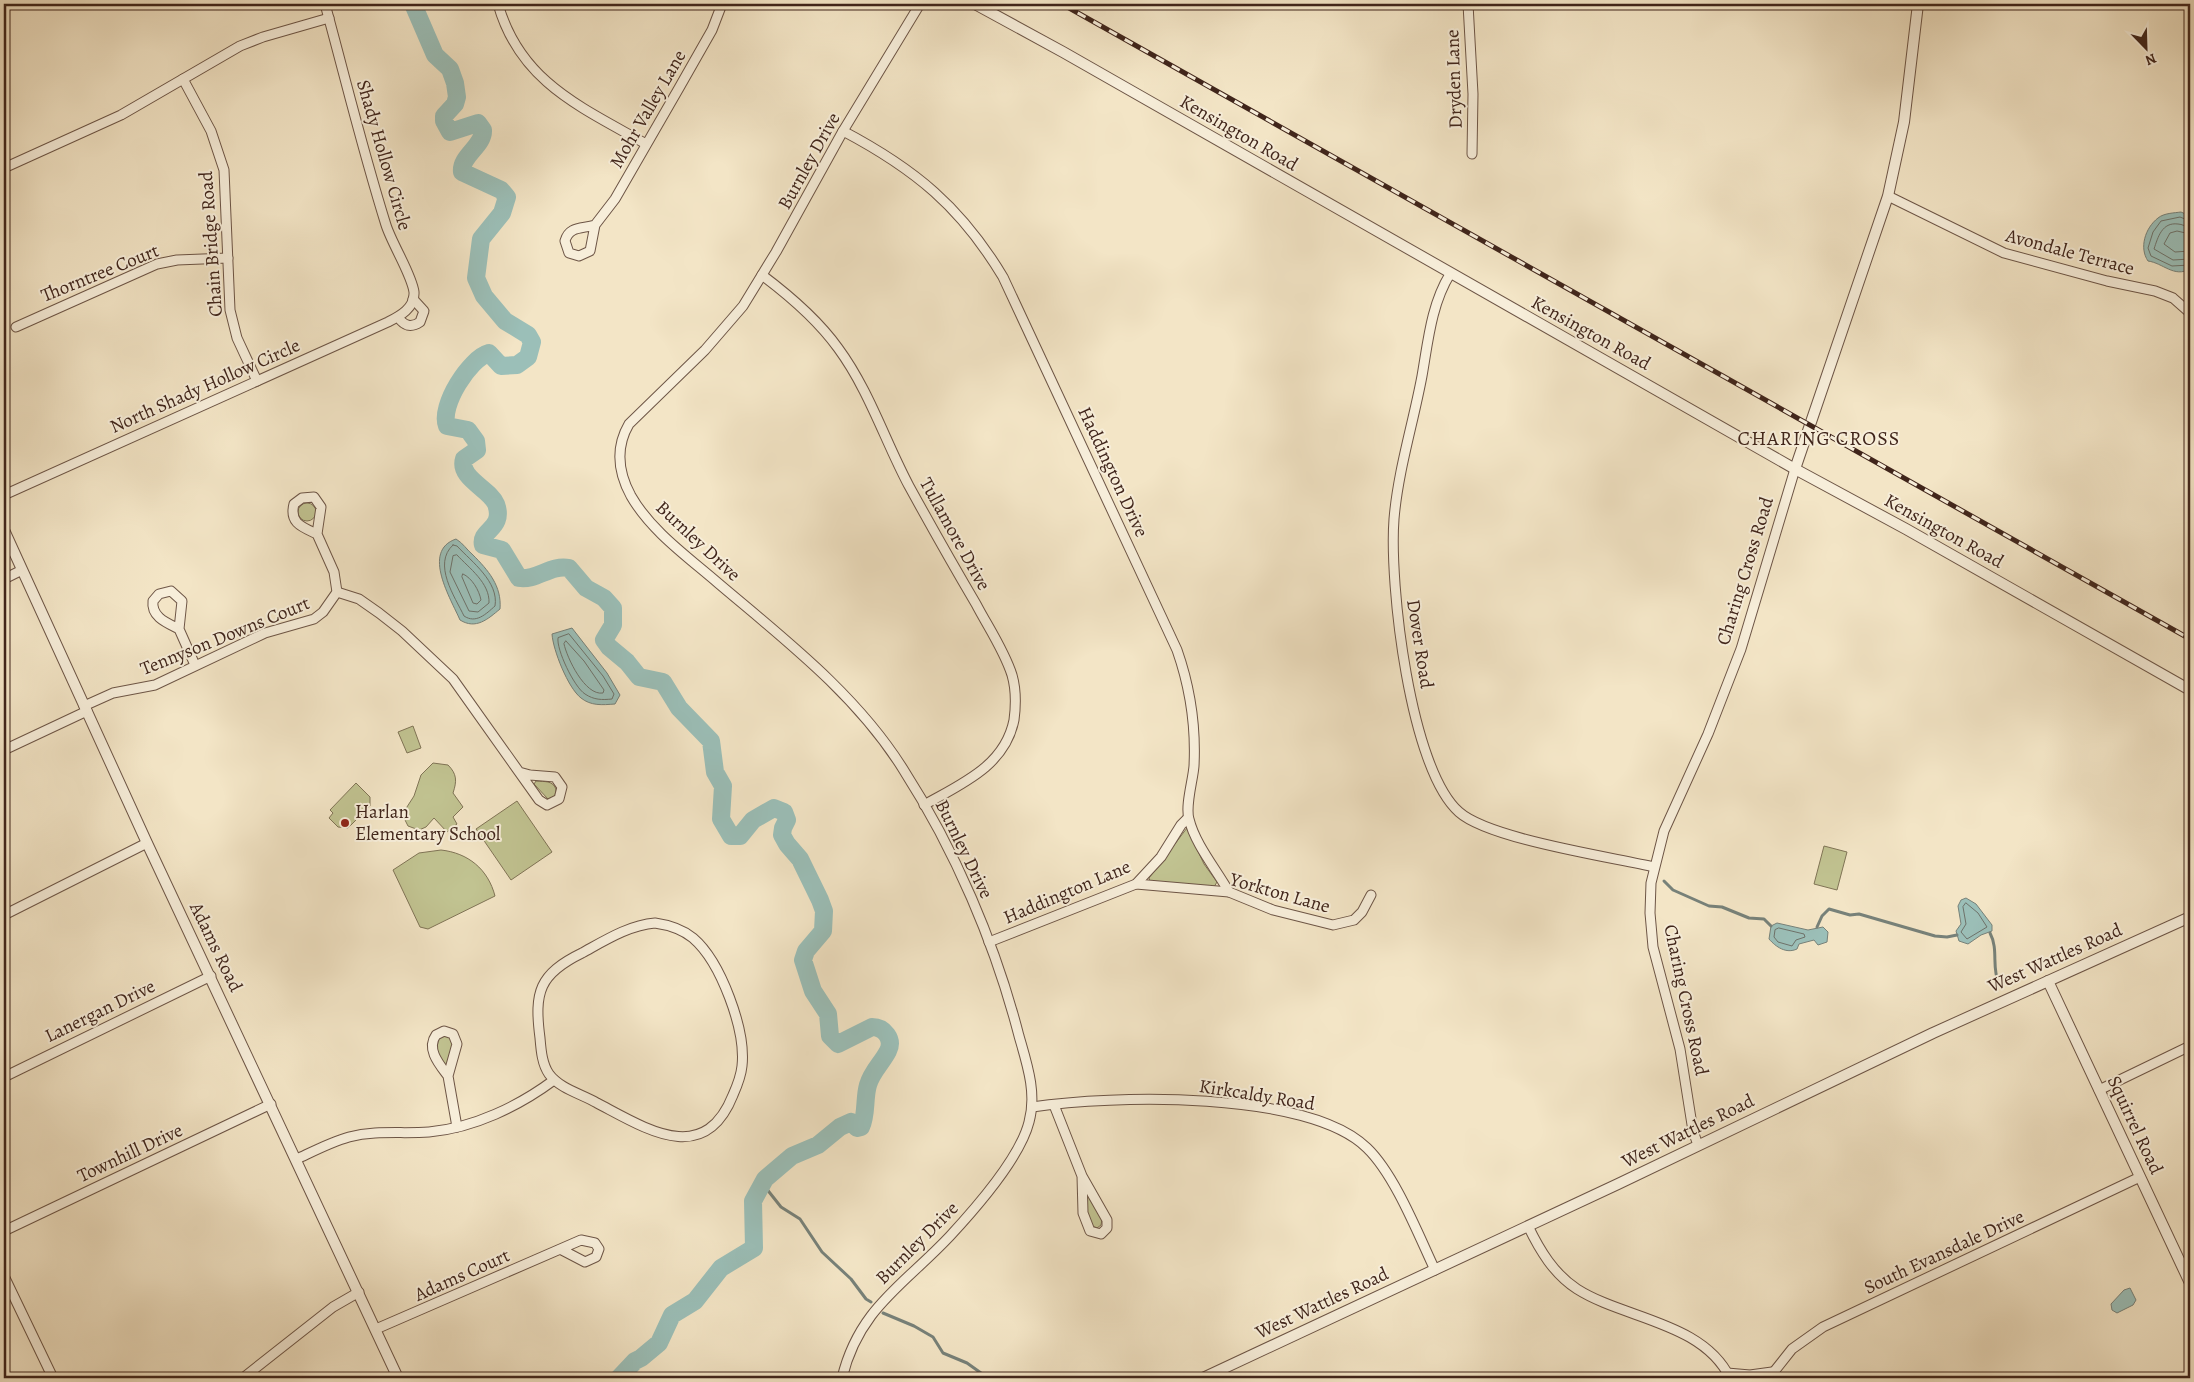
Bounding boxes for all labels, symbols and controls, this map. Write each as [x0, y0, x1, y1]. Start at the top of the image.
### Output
north arrow [2122, 22, 2172, 72]
street label: Dryden Lane [1439, 29, 1469, 129]
street label: Mohr Valley Lane [604, 45, 692, 173]
text: N [2142, 49, 2159, 70]
street label: Shady Hollow Circle [350, 77, 418, 233]
street label: Kensington Road [1175, 89, 1304, 178]
street label: Burnley Drive [772, 108, 846, 214]
street label: Chain Bridge Road [193, 170, 229, 318]
street label: Avondale Terrace [2002, 222, 2137, 282]
street label: Thorntree Court [37, 238, 163, 308]
street label: Kensington Road [1527, 289, 1656, 377]
street label: North Shady Hollow Circle [106, 332, 304, 440]
street label: Haddington Drive [1071, 403, 1155, 541]
district label: CHARING CROSS [1738, 425, 1900, 452]
street label: Tullamore Drive [913, 473, 997, 595]
street label: Kensington Road [1880, 487, 2009, 575]
street label: Charing Cross Road [1710, 493, 1780, 648]
street label: Burnley Drive [650, 495, 746, 587]
street label: Tennyson Downs Court [136, 590, 314, 682]
street label: Dover Road [1400, 598, 1440, 691]
street label: Burnley Drive [929, 795, 999, 903]
place label: Harlan Elementary School [355, 799, 501, 847]
marker: Harlan Elementary School [339, 817, 351, 829]
street label: Haddington Lane [999, 854, 1135, 930]
street label: Yorkton Lane [1226, 866, 1333, 920]
street label: Adams Road [183, 897, 249, 997]
street label: West Wattles Road [1983, 916, 2127, 1000]
street label: Charing Cross Road [1657, 922, 1715, 1079]
street label: Lanergan Drive [41, 973, 159, 1049]
street label: Squirrel Road [2101, 1071, 2170, 1179]
street label: Kirkcaldy Road [1197, 1073, 1318, 1117]
street label: West Wattles Road [1617, 1087, 1759, 1175]
street label: Townhill Drive [73, 1117, 187, 1189]
street label: Burnley Drive [870, 1196, 964, 1290]
street label: South Evansdale Drive [1860, 1203, 2028, 1301]
street label: Adams Court [409, 1242, 514, 1308]
street label: West Wattles Road [1250, 1260, 1394, 1346]

